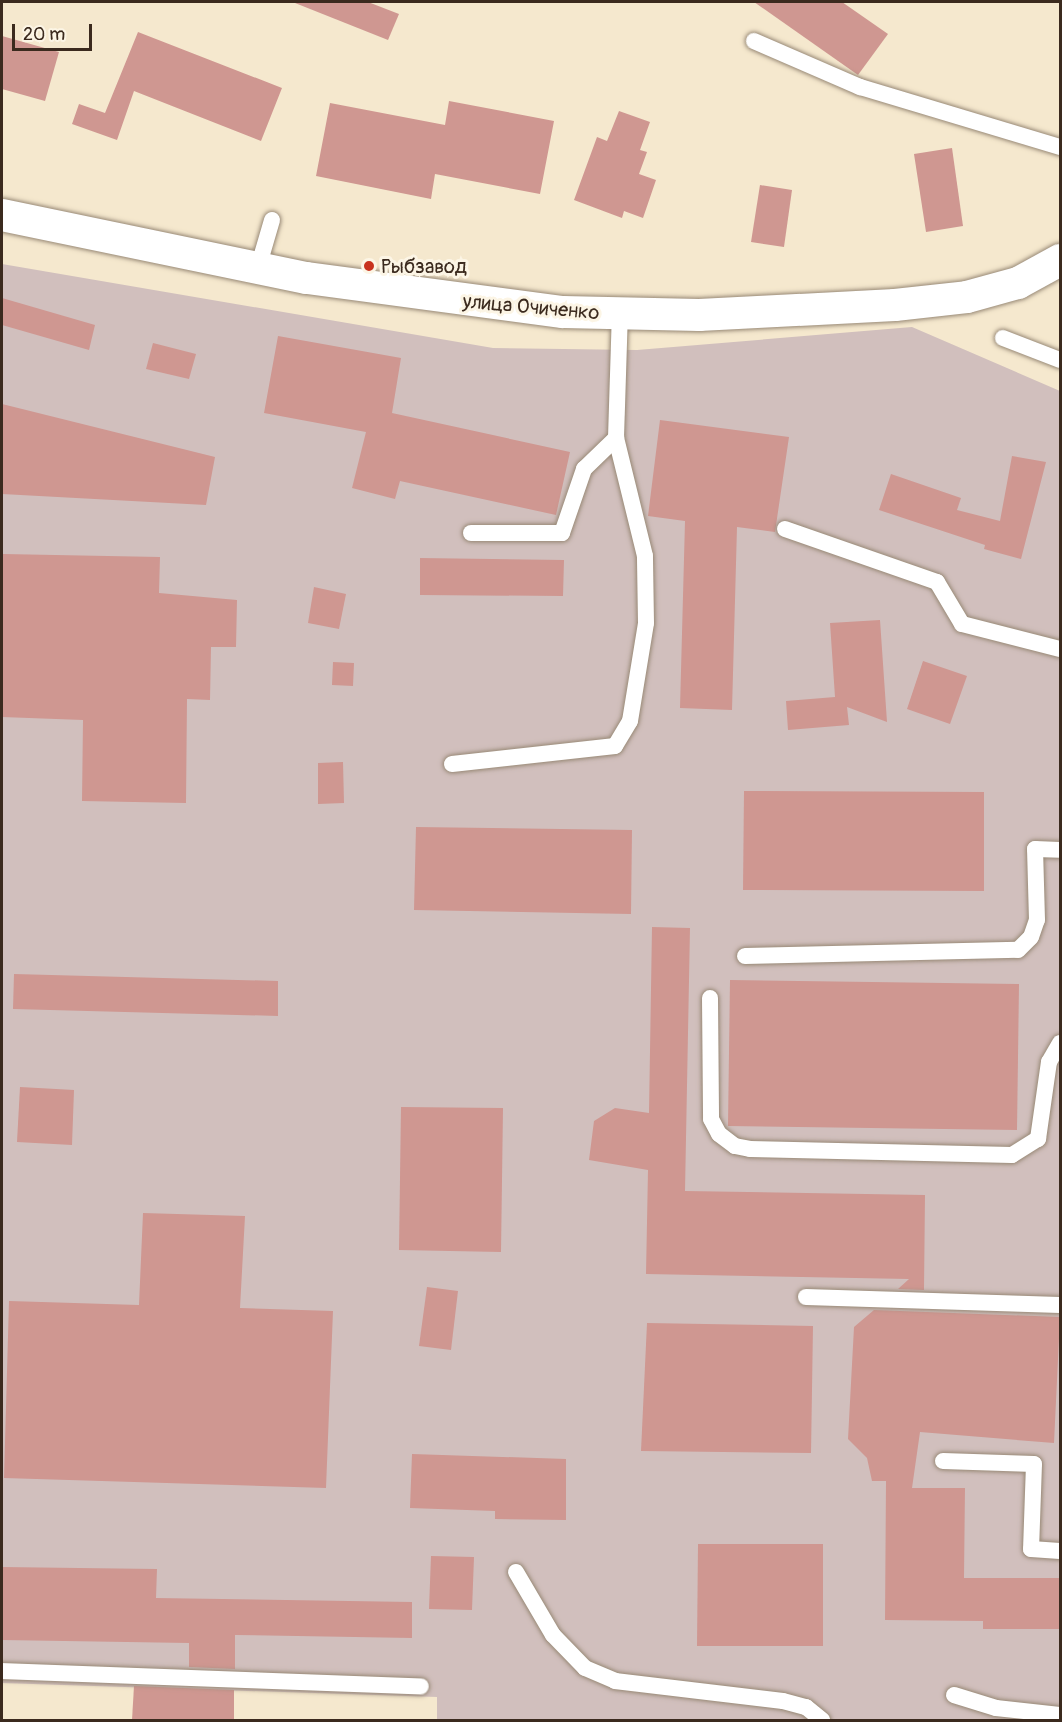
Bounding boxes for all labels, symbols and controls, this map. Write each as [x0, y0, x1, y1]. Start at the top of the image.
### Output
scale bar [15, 12, 94, 50]
text: 20 m [23, 23, 65, 46]
place label: Рыбзавод [381, 254, 467, 278]
marker: Рыбзавод [362, 259, 376, 273]
street label: улица Очиченко [462, 289, 600, 325]

